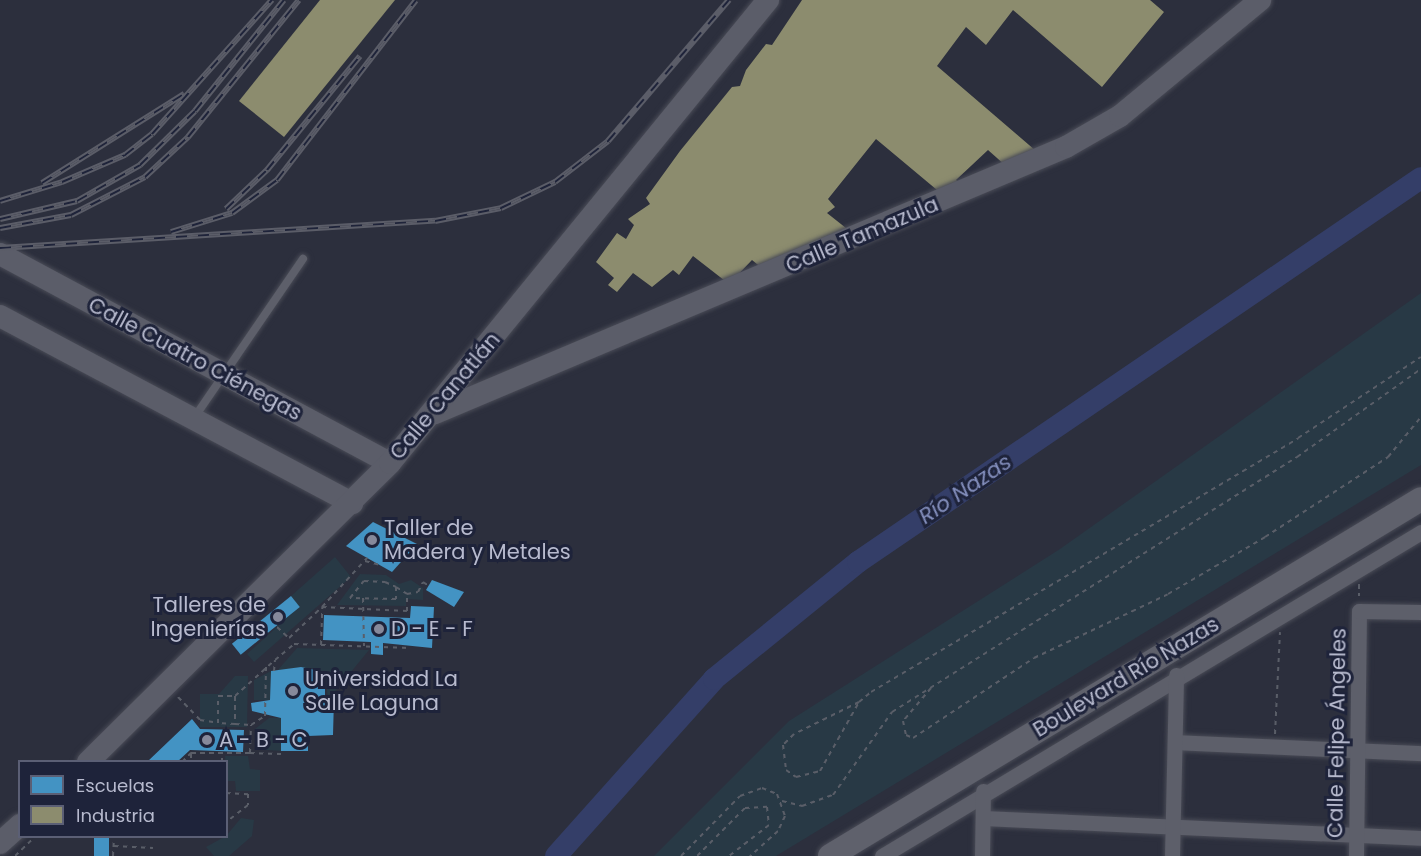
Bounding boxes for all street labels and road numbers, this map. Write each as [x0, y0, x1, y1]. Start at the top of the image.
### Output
street label: Calle Tamazula [782, 192, 942, 278]
street label: Calle Cuatro Ciénegas [84, 292, 306, 426]
street label: Calle Canatlán [385, 327, 505, 465]
street label: Boulevard Río Nazas [1029, 612, 1223, 742]
street label: Calle Felipe Ángeles [1323, 628, 1351, 838]

